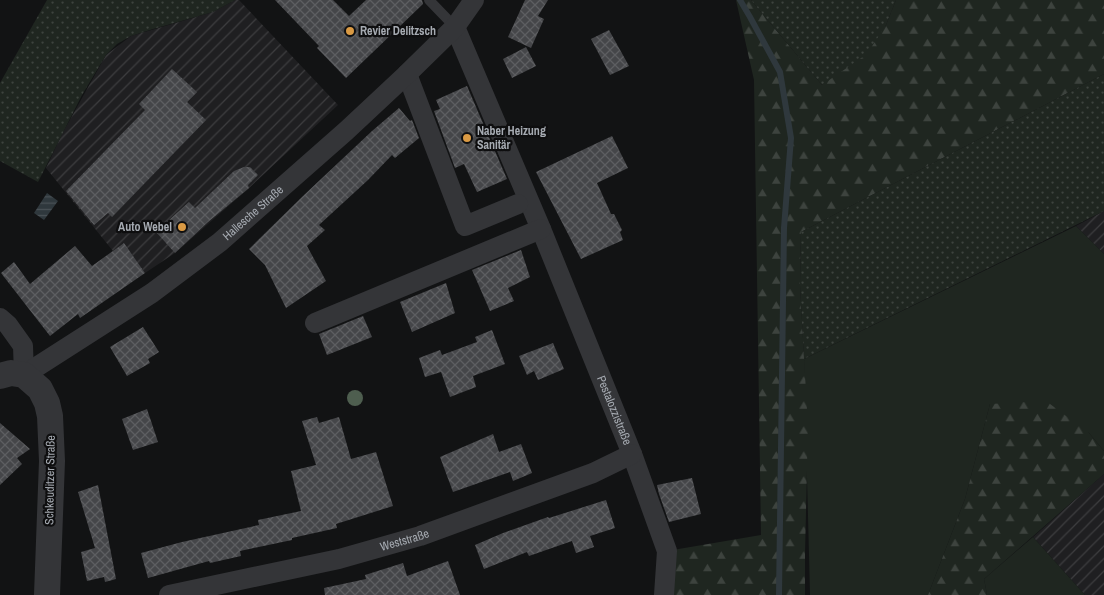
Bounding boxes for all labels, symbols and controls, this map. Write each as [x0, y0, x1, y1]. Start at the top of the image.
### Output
place label: Revier Delitzsch [360, 23, 436, 39]
marker: Revier Delitzsch [344, 25, 356, 37]
place label: Naber Heizung Sanitär [477, 123, 546, 153]
marker: Naber Heizung Sanitär [461, 132, 473, 144]
street label: Hallesche Straße [219, 182, 287, 244]
place label: Auto Webel [118, 219, 172, 235]
marker: Auto Webel [176, 221, 188, 233]
street label: Pestalozzistraße [593, 373, 635, 447]
street label: Schkeuditzer Straße [41, 435, 59, 525]
street label: Weststraße [378, 525, 431, 555]

